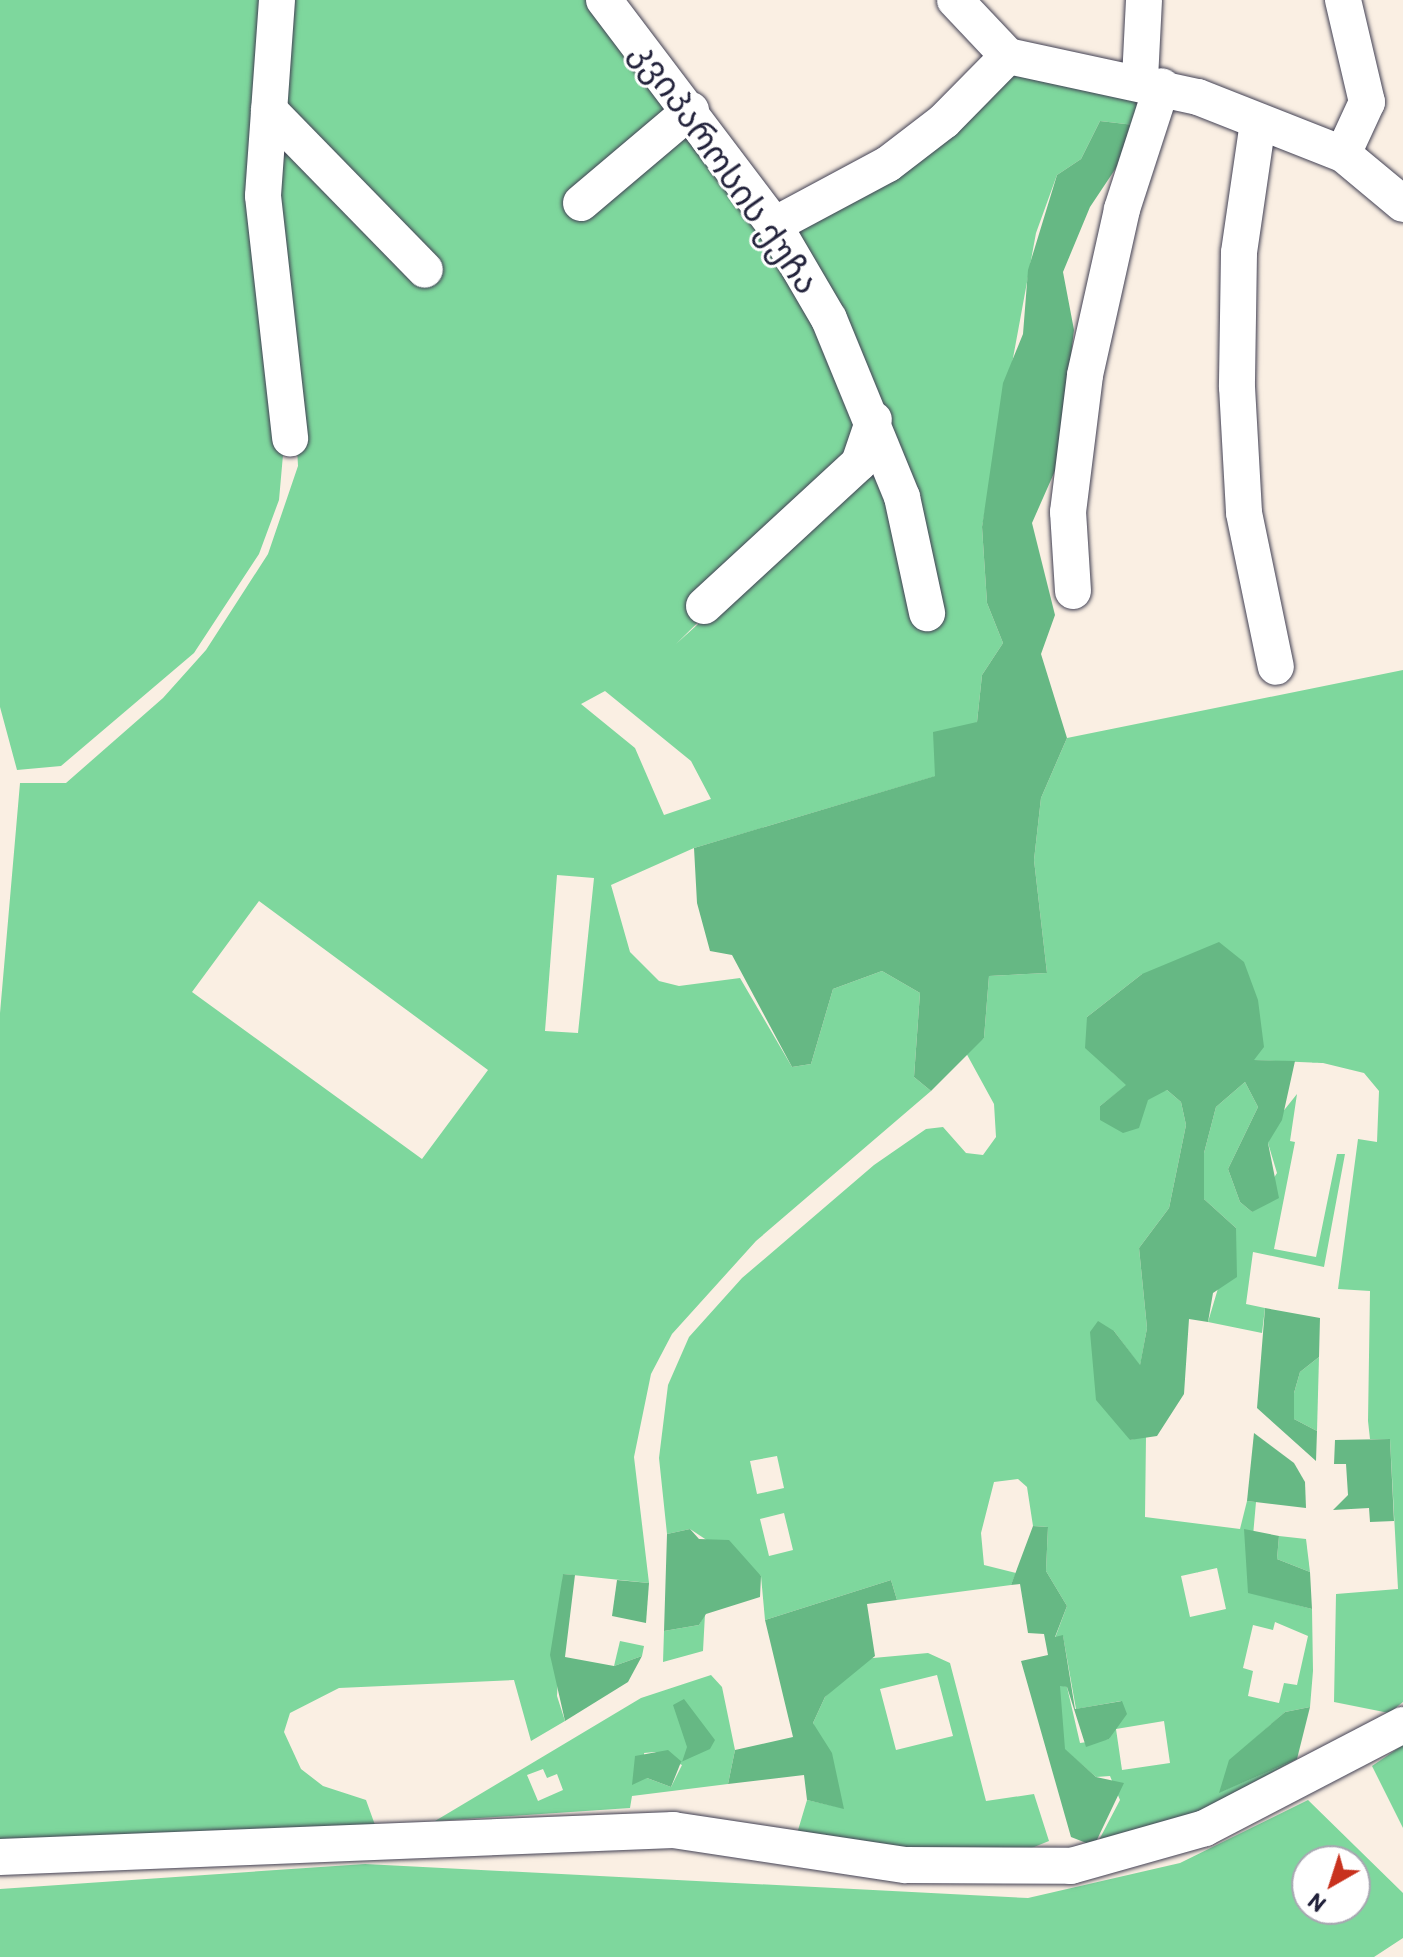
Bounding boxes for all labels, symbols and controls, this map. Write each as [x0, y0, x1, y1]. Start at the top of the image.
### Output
street label: კვიპაროსის ქუჩა [623, 34, 827, 302]
north arrow [1291, 1845, 1371, 1925]
text: N [1303, 1887, 1331, 1918]

